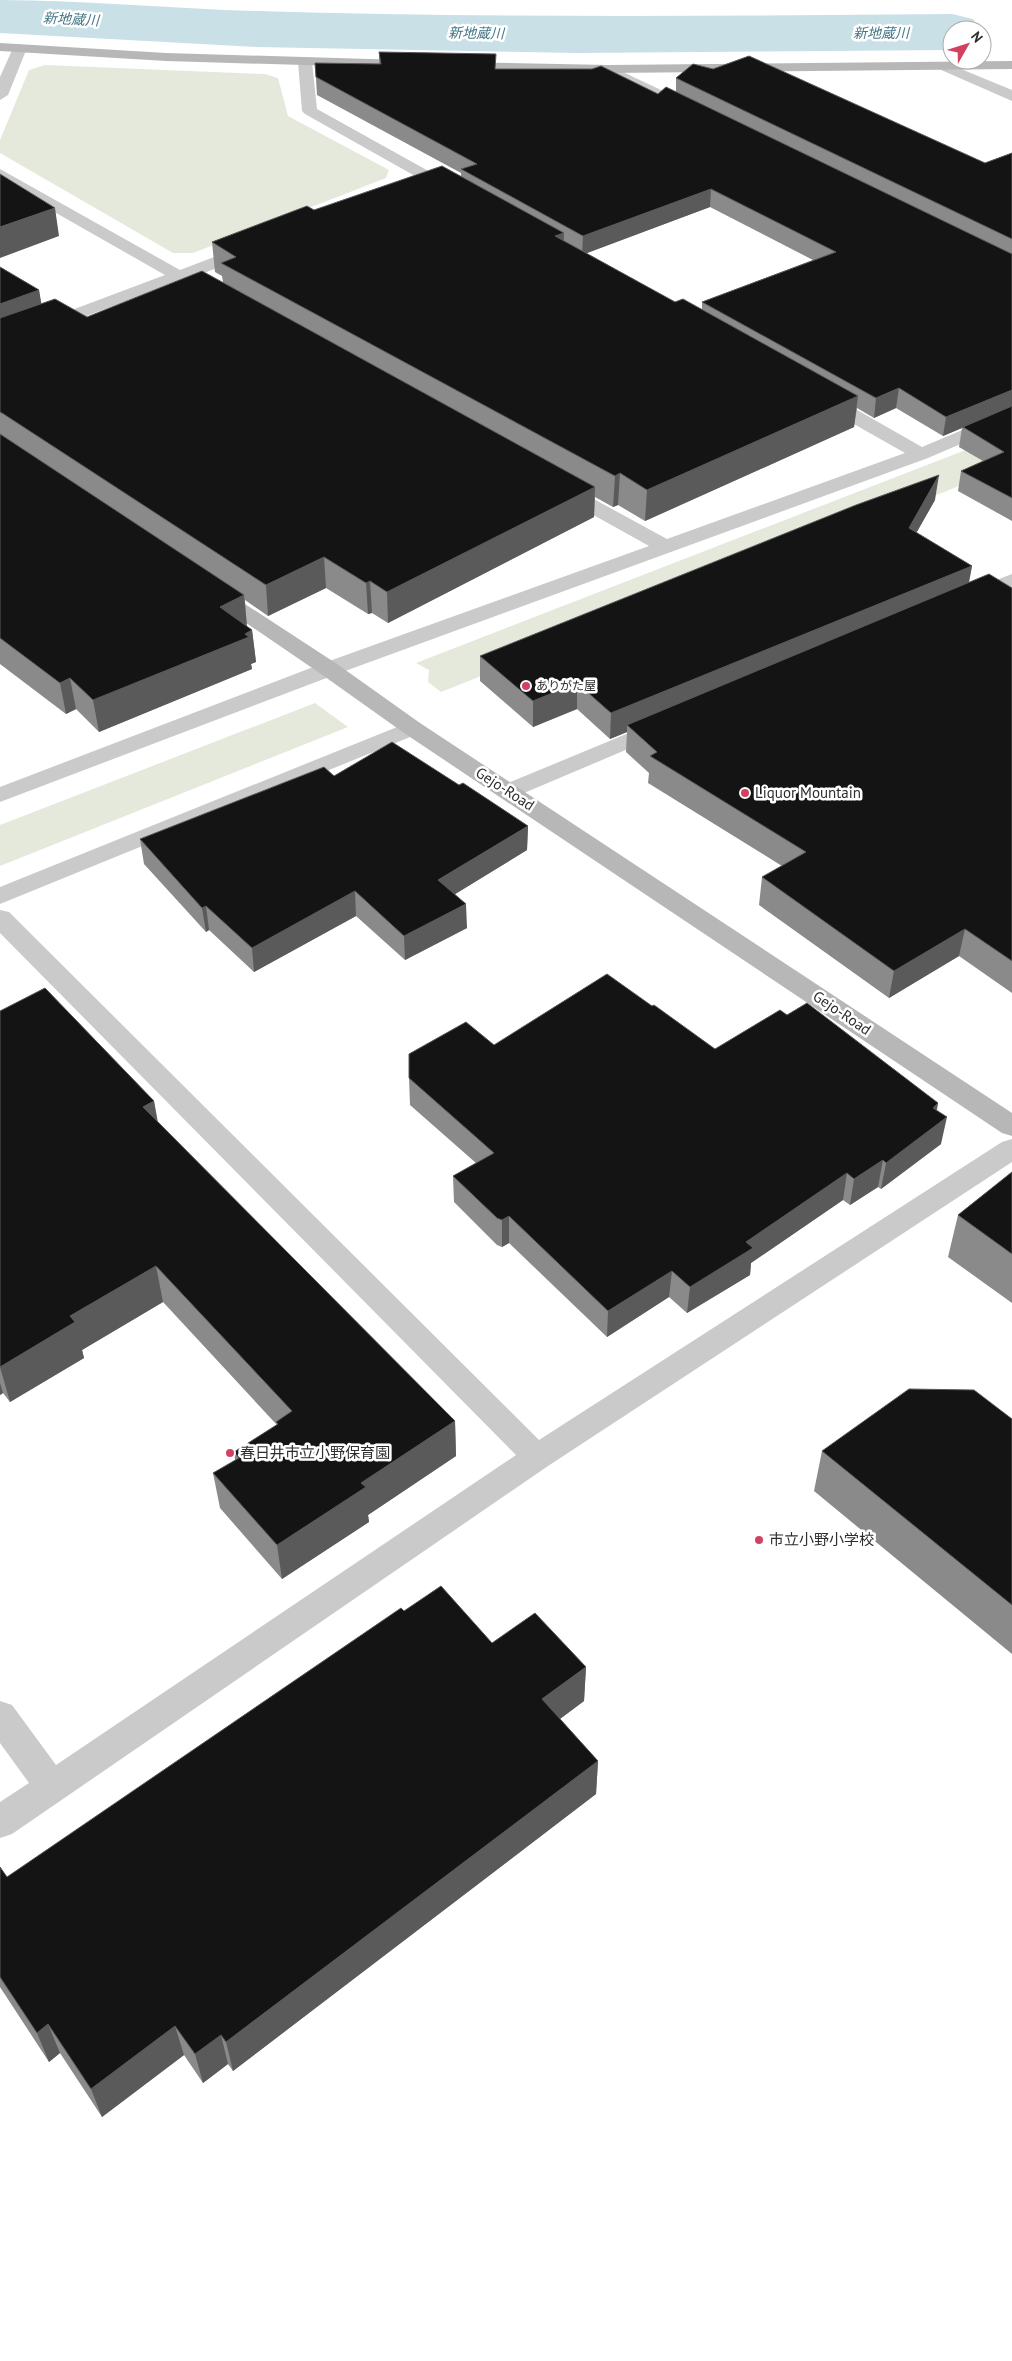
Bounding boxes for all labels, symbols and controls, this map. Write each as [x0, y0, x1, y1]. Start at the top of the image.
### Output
water label: 新地蔵川 [43, 9, 101, 30]
north arrow [942, 20, 992, 70]
water label: 新地蔵川 [448, 24, 506, 43]
water label: 新地蔵川 [853, 24, 911, 42]
text: N [967, 28, 987, 46]
place label: ありがた屋 [536, 678, 596, 693]
marker: ありがた屋 [520, 680, 532, 692]
street label: Gejo-Road [472, 763, 538, 815]
place label: Liquor Mountain [755, 783, 861, 802]
marker: Liquor Mountain [739, 787, 751, 799]
street label: Gejo-Road [810, 986, 875, 1039]
place label: 春日井市立小野保育園 [240, 1443, 390, 1462]
marker: 春日井市立小野保育園 [224, 1447, 236, 1459]
place label: 市立小野小学校 [769, 1530, 874, 1549]
marker: 市立小野小学校 [753, 1534, 765, 1546]

